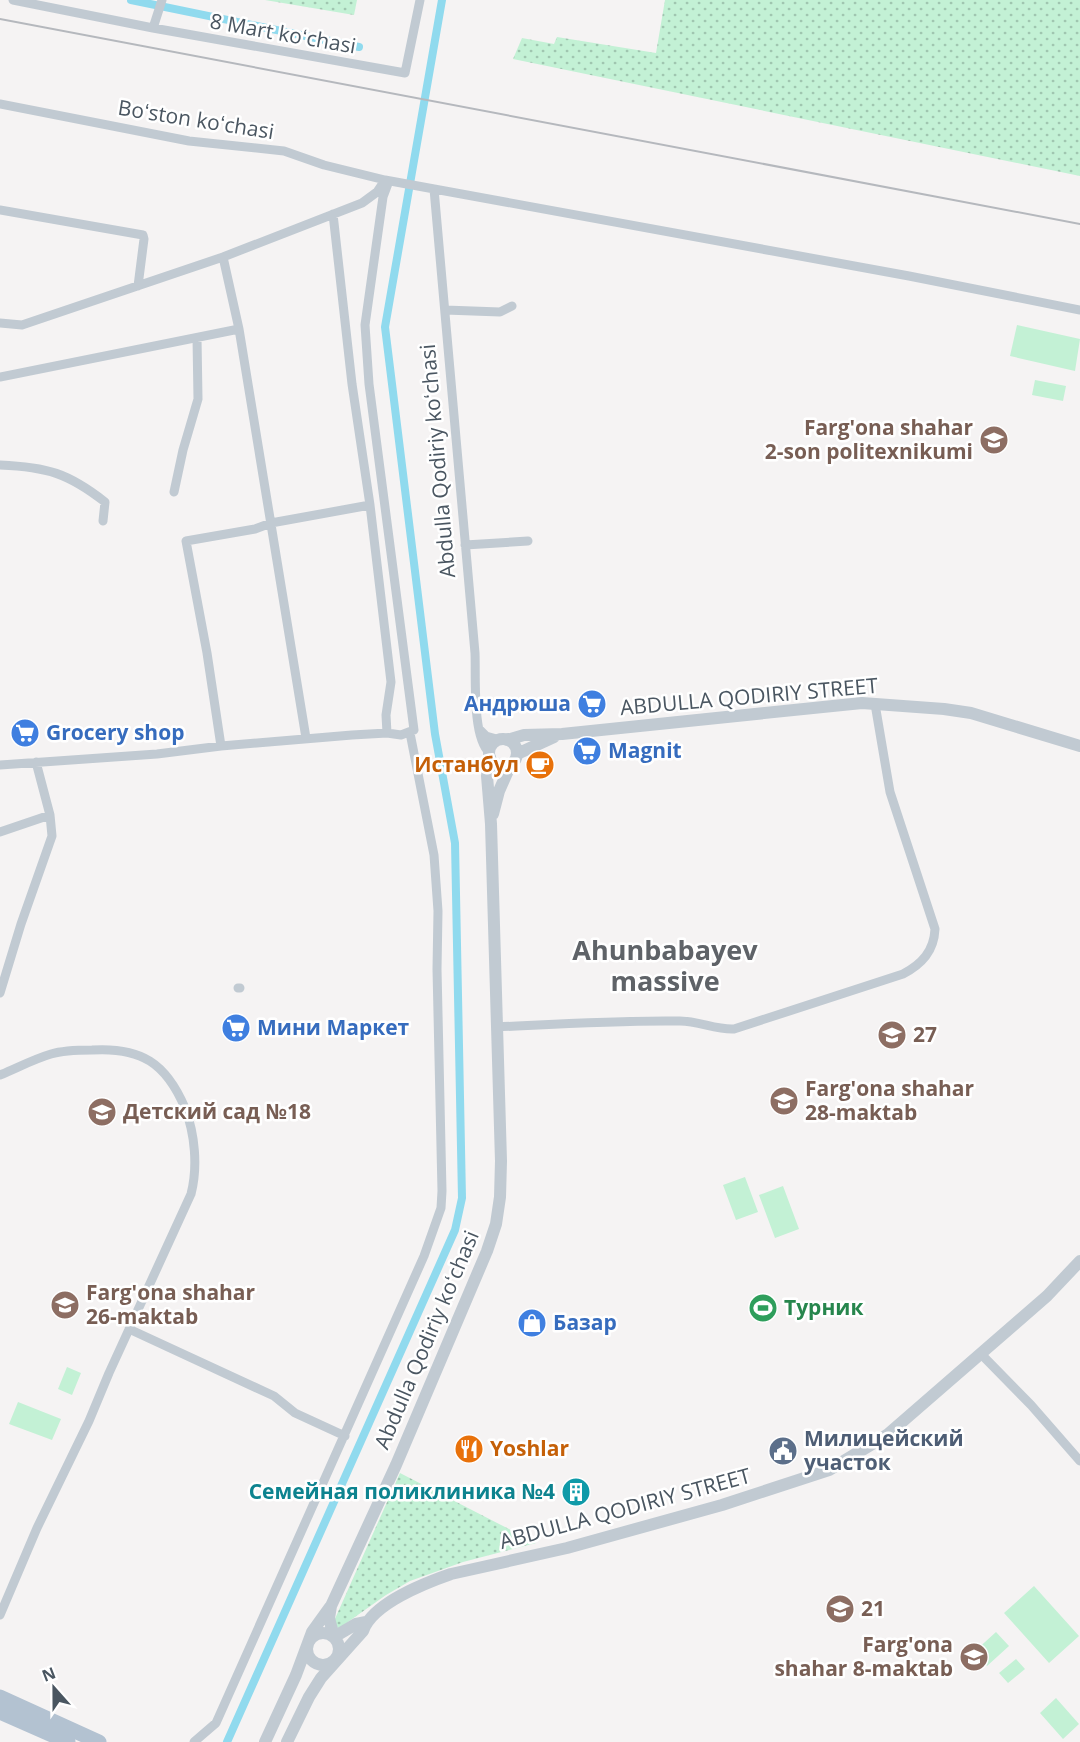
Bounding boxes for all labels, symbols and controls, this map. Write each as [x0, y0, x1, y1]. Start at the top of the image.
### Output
street label: 8 Mart koʻchasi [208, 6, 358, 60]
street label: Boʻston koʻchasi [116, 93, 276, 145]
street label: Abdulla Qodiriy koʻchasi [413, 343, 461, 579]
place label: Farg'ona shahar 2-son politexnikumi [765, 413, 973, 465]
school or university icon: Farg'ona shahar 2-son politexnikumi [978, 424, 1010, 456]
street label: ABDULLA QODIRIY STREET [619, 671, 879, 721]
supermarket icon: Андрюша [576, 688, 608, 720]
place label: Андрюша [464, 689, 571, 717]
supermarket icon: Grocery shop [9, 717, 41, 749]
place label: Grocery shop [46, 718, 184, 746]
supermarket icon: Magnit [571, 735, 603, 767]
place label: Magnit [608, 736, 682, 764]
cafe icon: Истанбул [524, 749, 556, 781]
place label: Истанбул [414, 750, 519, 778]
district label: Ahunbabayev massive [572, 931, 758, 999]
supermarket icon: Мини Маркет [220, 1012, 252, 1044]
place label: Мини Маркет [257, 1013, 410, 1041]
school or university icon: 27 [876, 1019, 908, 1051]
place label: 27 [913, 1020, 937, 1048]
place label: Farg'ona shahar 28-maktab [805, 1074, 975, 1126]
school or university icon: Farg'ona shahar 28-maktab [768, 1085, 800, 1117]
school or university icon: Детский сад №18 [86, 1096, 118, 1128]
place label: Детский сад №18 [123, 1097, 311, 1125]
street label: Abdulla Qodiriy koʻchasi [367, 1226, 485, 1453]
place label: Farg'ona shahar 26-maktab [86, 1278, 256, 1330]
school or university icon: Farg'ona shahar 26-maktab [49, 1289, 81, 1321]
sports icon: Турник [747, 1292, 779, 1324]
place label: Турник [784, 1293, 863, 1321]
shop icon: Базар [516, 1307, 548, 1339]
place label: Базар [553, 1308, 617, 1336]
place label: Милицейский участок [804, 1424, 964, 1476]
restaurant icon: Yoshlar [453, 1433, 485, 1465]
place label: Yoshlar [490, 1434, 569, 1462]
public building icon: Милицейский участок [767, 1435, 799, 1467]
street label: ABDULLA QODIRIY STREET [496, 1461, 754, 1555]
building icon: Семейная поликлиника №4 [560, 1476, 592, 1508]
place label: Семейная поликлиника №4 [249, 1477, 555, 1505]
school or university icon: 21 [824, 1593, 856, 1625]
place label: 21 [861, 1594, 885, 1622]
place label: Farg'ona shahar 8-maktab [774, 1630, 953, 1682]
school or university icon: Farg'ona shahar 8-maktab [958, 1641, 990, 1673]
north arrow [24, 1658, 84, 1718]
text: N [39, 1661, 59, 1687]

